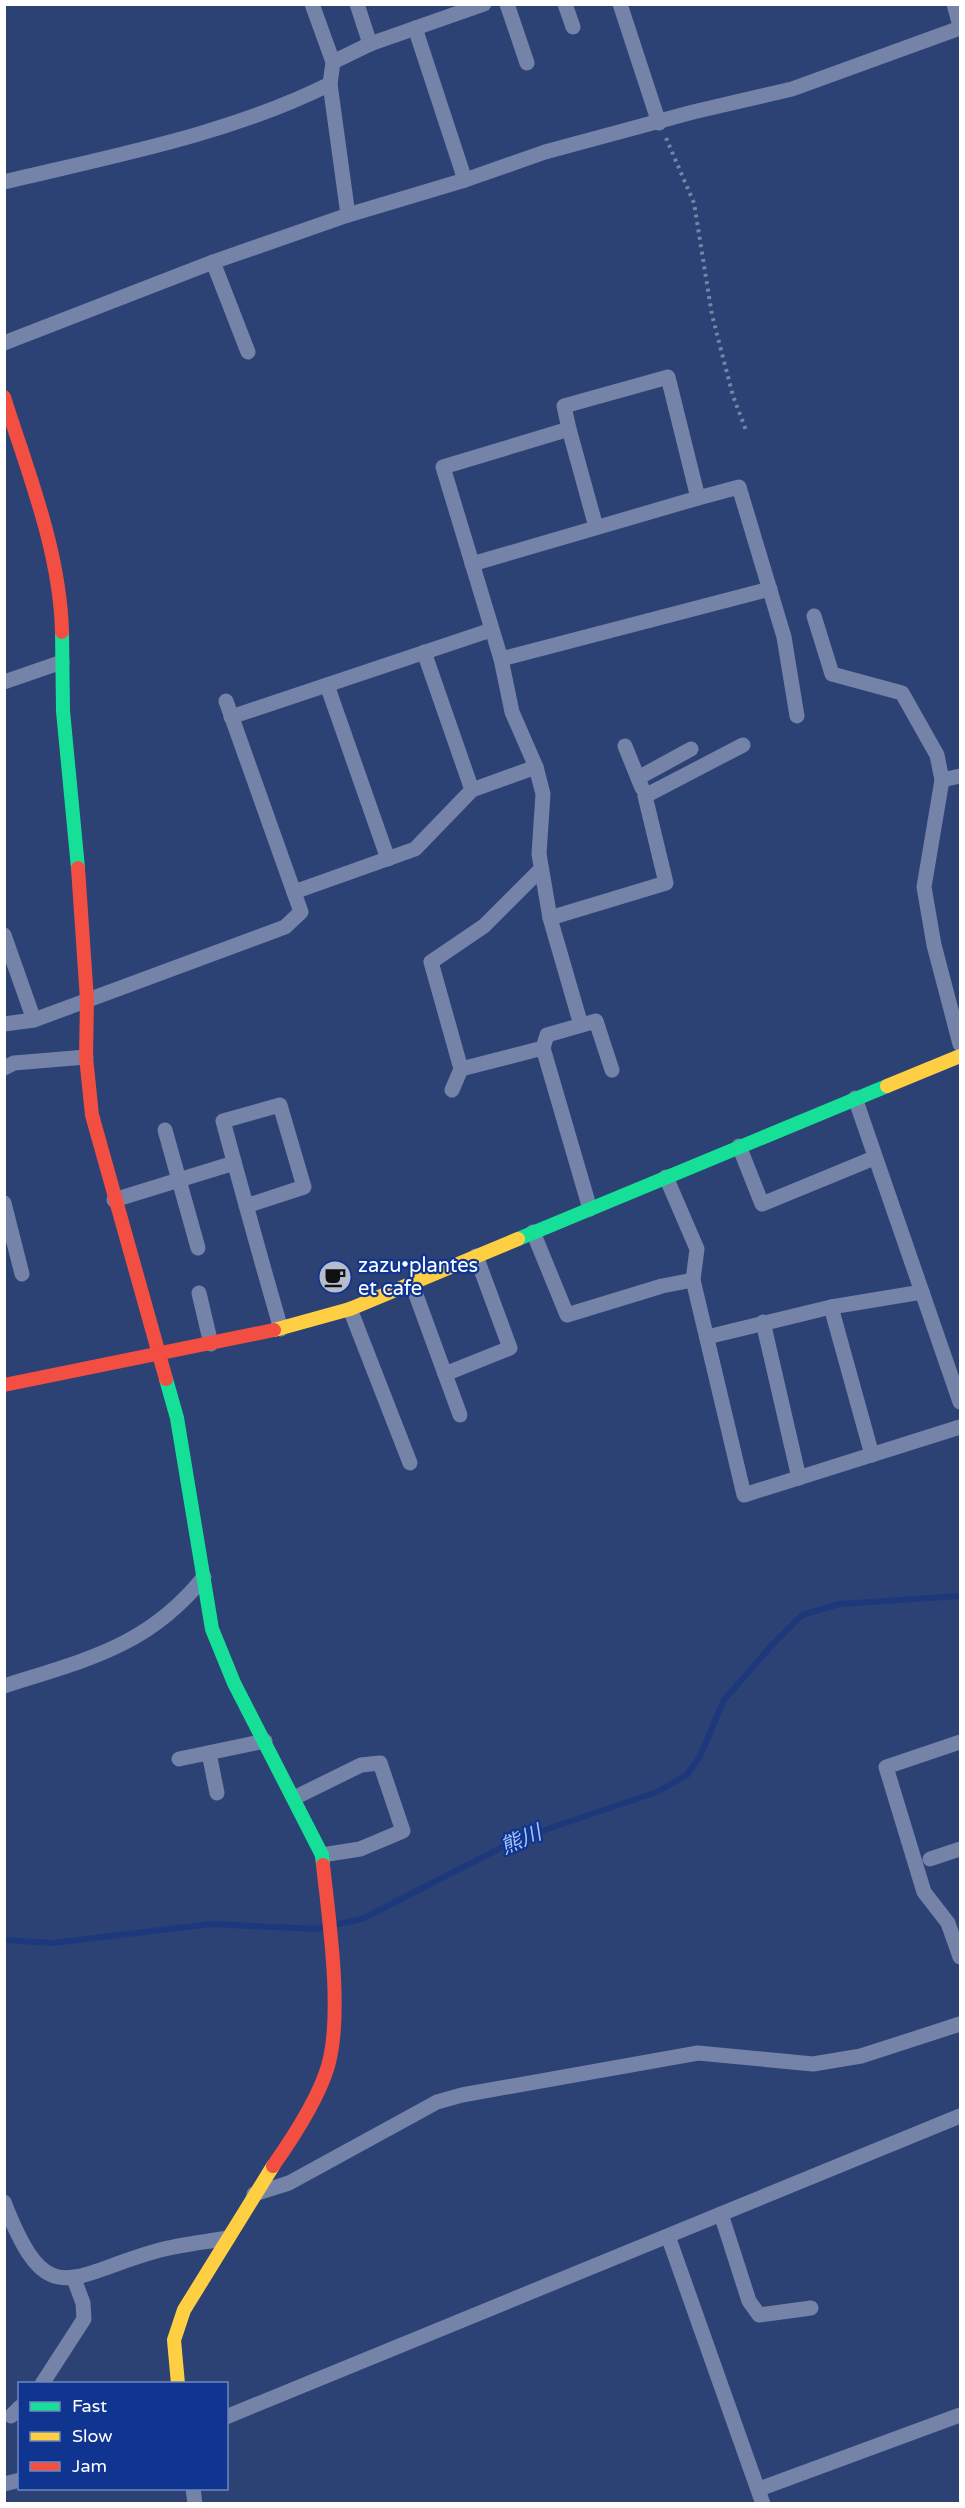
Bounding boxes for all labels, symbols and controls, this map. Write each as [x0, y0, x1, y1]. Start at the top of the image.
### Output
place label: zazu•plantes et cafe [358, 1254, 478, 1301]
cafe icon: zazu•plantes et cafe [317, 1259, 353, 1295]
water label: 熊川 [497, 1820, 547, 1860]
legend [18, 2382, 228, 2490]
text: Fast [72, 2395, 107, 2417]
text: Slow [72, 2425, 113, 2447]
text: Jam [72, 2455, 107, 2477]

